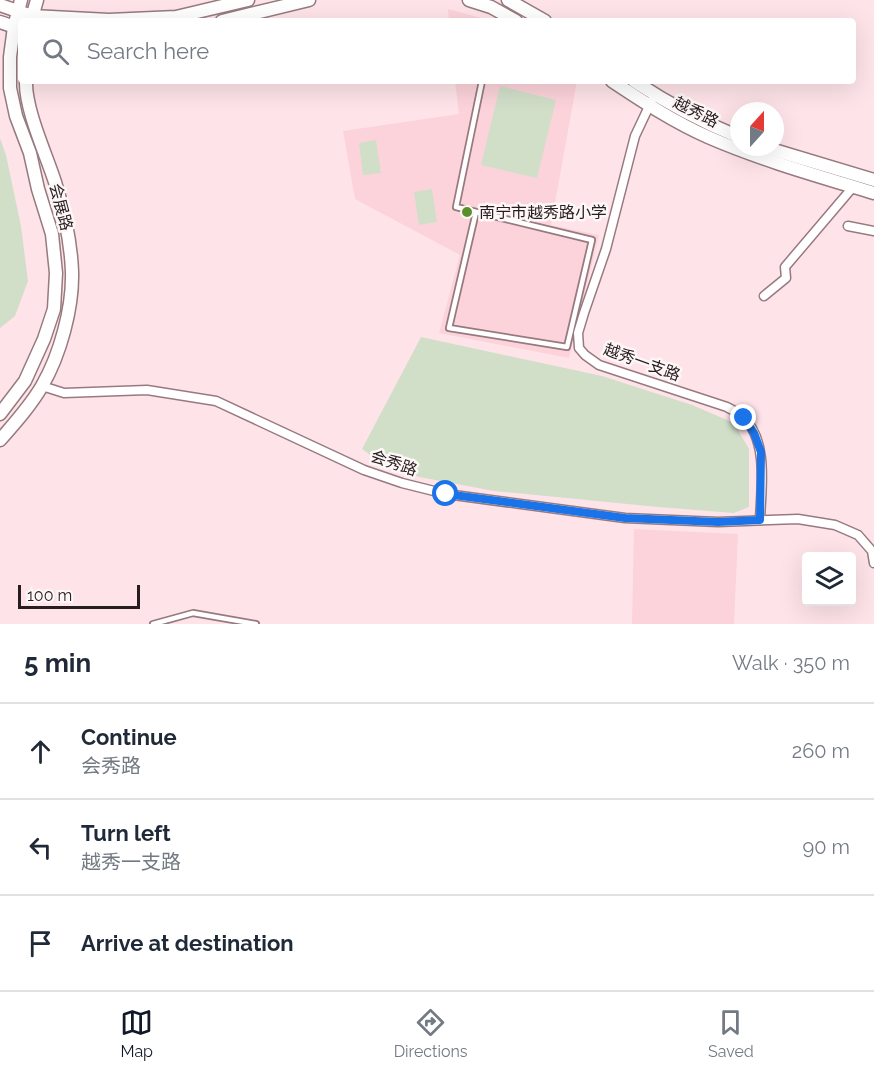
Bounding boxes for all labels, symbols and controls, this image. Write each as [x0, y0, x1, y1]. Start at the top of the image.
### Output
search box [18, 18, 856, 84]
icon: search [39, 35, 72, 68]
text: Search here [87, 38, 209, 64]
street label: 越秀路 [670, 93, 722, 131]
north arrow [730, 102, 784, 156]
street label: 会展路 [46, 181, 76, 233]
place label: 南宁市越秀路小学 [479, 203, 607, 222]
marker: 南宁市越秀路小学 [460, 205, 474, 219]
street label: 越秀一支路 [601, 339, 683, 385]
route end [730, 404, 756, 430]
street label: 会秀路 [368, 446, 420, 480]
route start [432, 480, 458, 506]
map controls [802, 552, 856, 606]
button: layers [802, 552, 856, 606]
scale bar [18, 582, 140, 610]
text: 100 m [27, 586, 72, 605]
text: 5 min [24, 648, 91, 678]
text: Walk · 350 m [732, 651, 850, 675]
text: Continue [81, 724, 177, 750]
icon: ahead [24, 735, 57, 768]
text: 260 m [792, 739, 850, 763]
text: 会秀路 [81, 754, 141, 778]
text: Turn left [81, 820, 171, 846]
icon: left [24, 831, 57, 864]
text: 90 m [803, 835, 850, 859]
text: 越秀一支路 [81, 850, 181, 874]
icon: arrive [24, 927, 57, 960]
text: Arrive at destination [81, 930, 294, 956]
tab: Map [120, 1006, 153, 1061]
tab: Directions [394, 1006, 468, 1061]
tab: Saved [708, 1006, 754, 1061]

